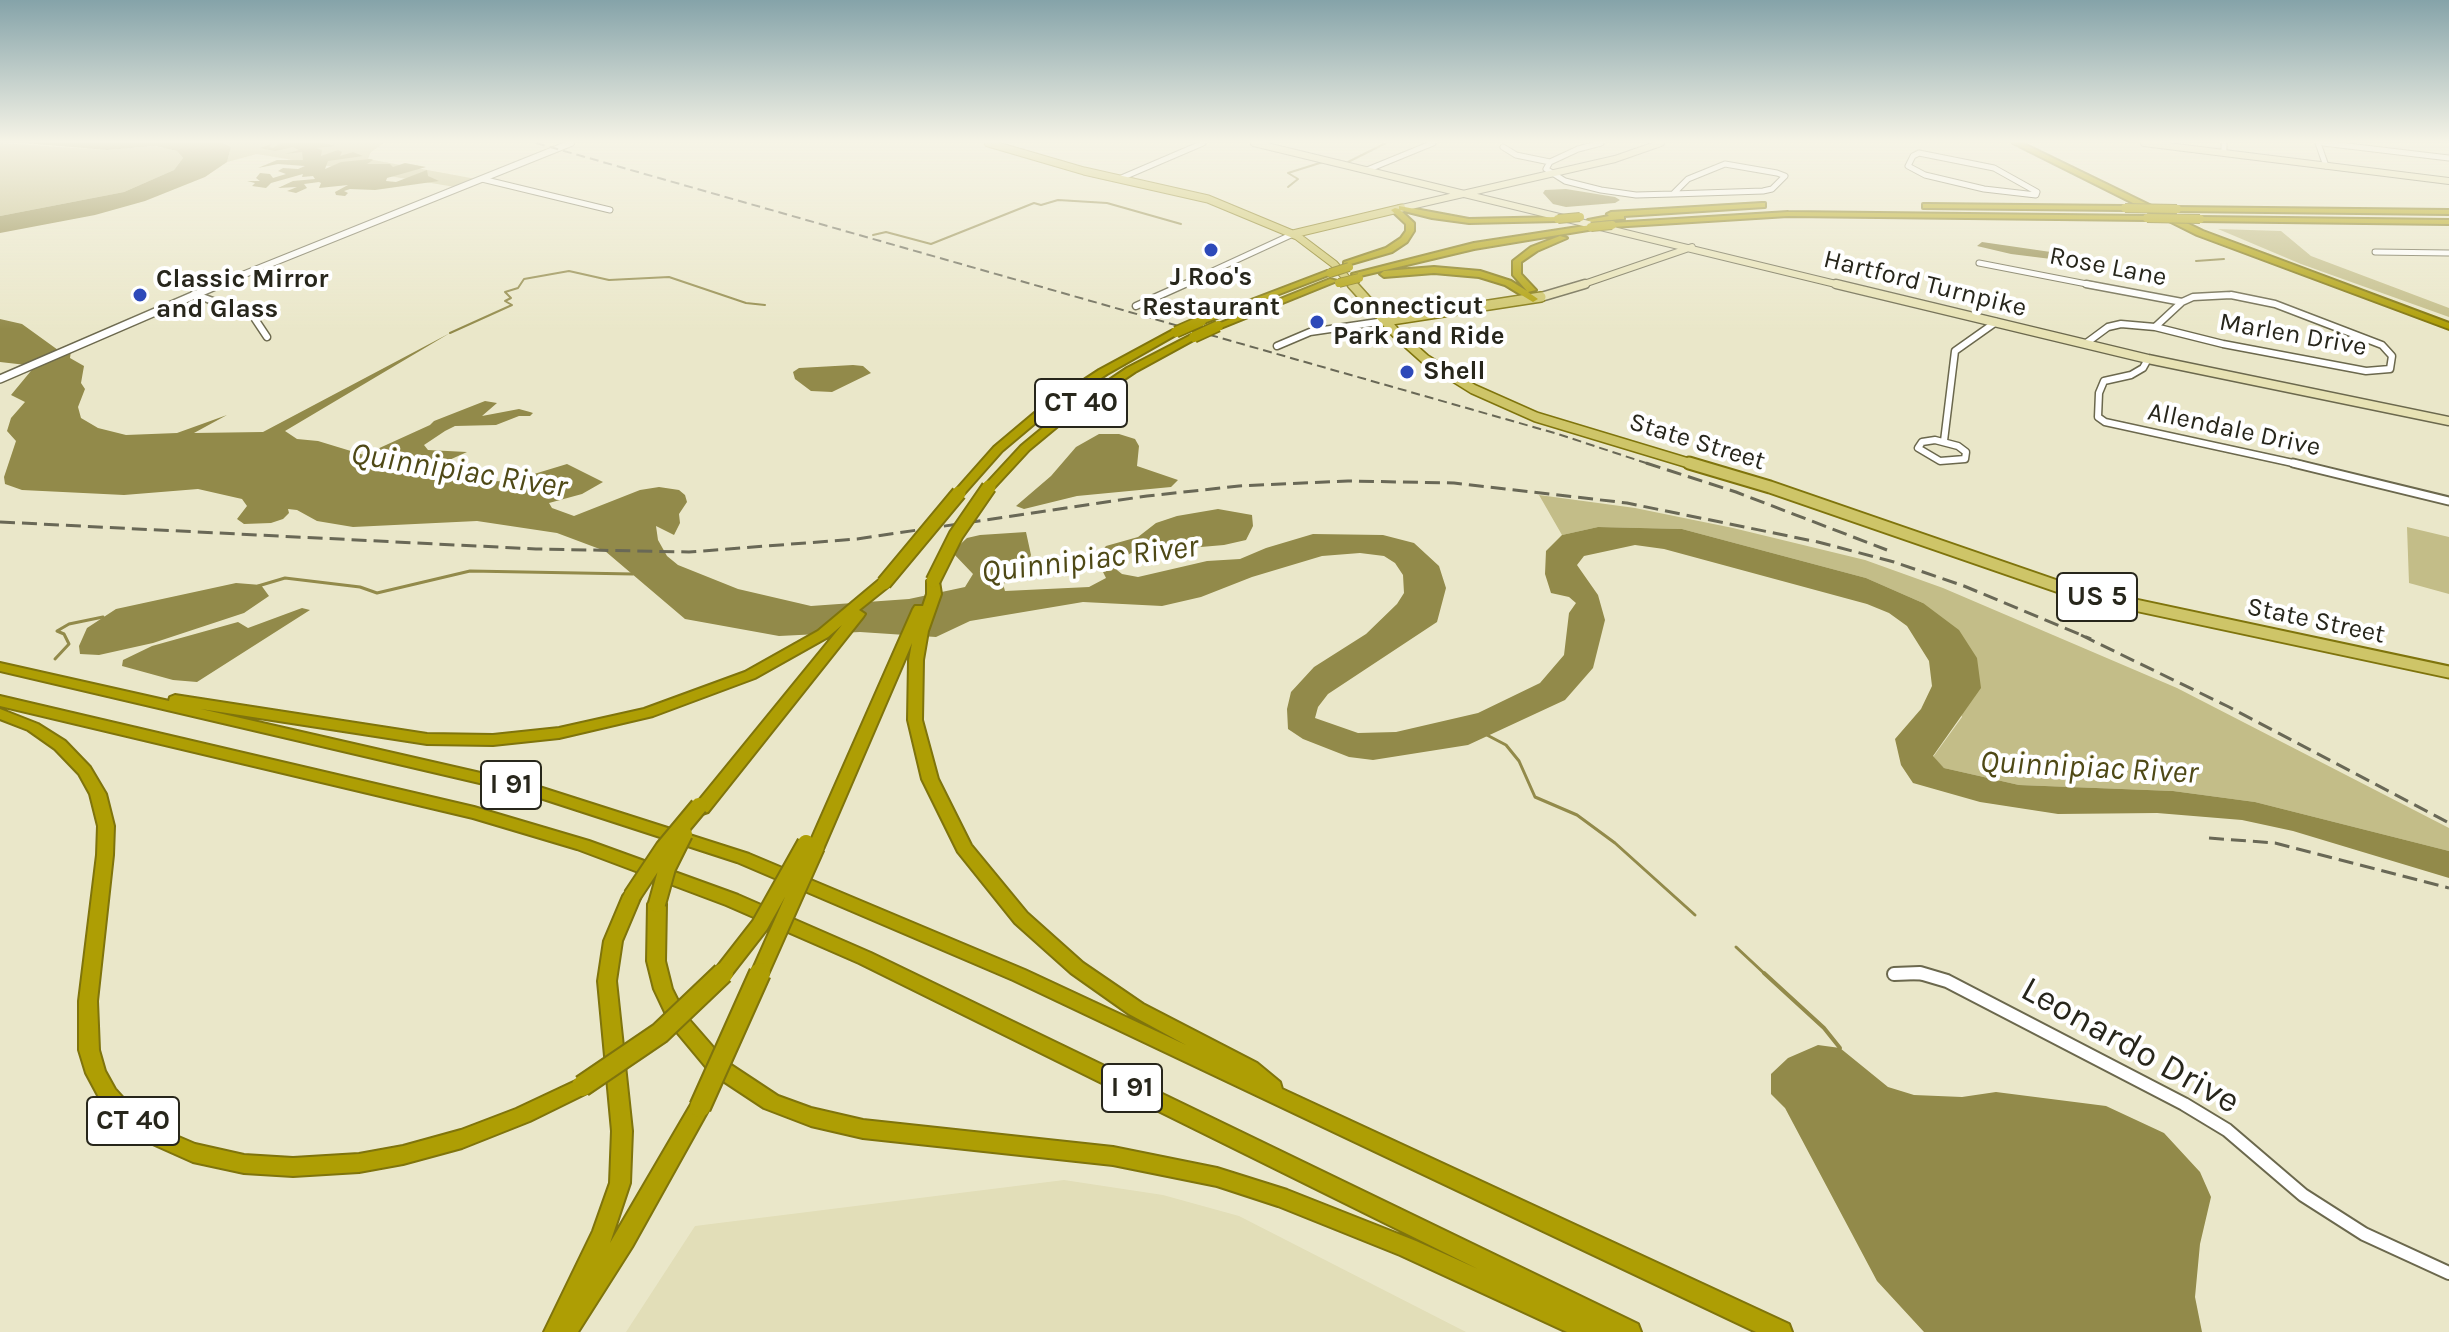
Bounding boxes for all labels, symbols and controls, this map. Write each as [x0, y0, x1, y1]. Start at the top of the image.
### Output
street label: Rose Lane [2047, 240, 2169, 294]
marker: J Roo's Restaurant [1202, 241, 1220, 259]
street label: Hartford Turnpike [1820, 244, 2030, 324]
place label: J Roo's Restaurant [1142, 262, 1280, 324]
place label: Classic Mirror and Glass [156, 264, 328, 326]
marker: Classic Mirror and Glass [131, 286, 149, 304]
place label: Connecticut Park and Ride [1333, 291, 1504, 352]
street label: Marlen Drive [2217, 307, 2369, 363]
marker: Connecticut Park and Ride [1308, 313, 1326, 331]
place label: Shell [1423, 356, 1485, 388]
marker: Shell [1398, 363, 1416, 381]
road number: CT 40 [1035, 379, 1127, 427]
street label: Allendale Drive [2145, 396, 2323, 464]
street label: State Street [1625, 407, 1769, 477]
water label: Quinnipiac River [348, 435, 570, 507]
water label: Quinnipiac River [979, 528, 1201, 592]
road number: US 5 [2057, 573, 2137, 621]
street label: State Street [2244, 591, 2388, 651]
water label: Quinnipiac River [1979, 743, 2199, 793]
road number: I 91 [481, 761, 541, 809]
street label: Leonardo Drive [2013, 968, 2247, 1124]
road number: I 91 [1102, 1064, 1162, 1112]
road number: CT 40 [87, 1097, 179, 1145]

